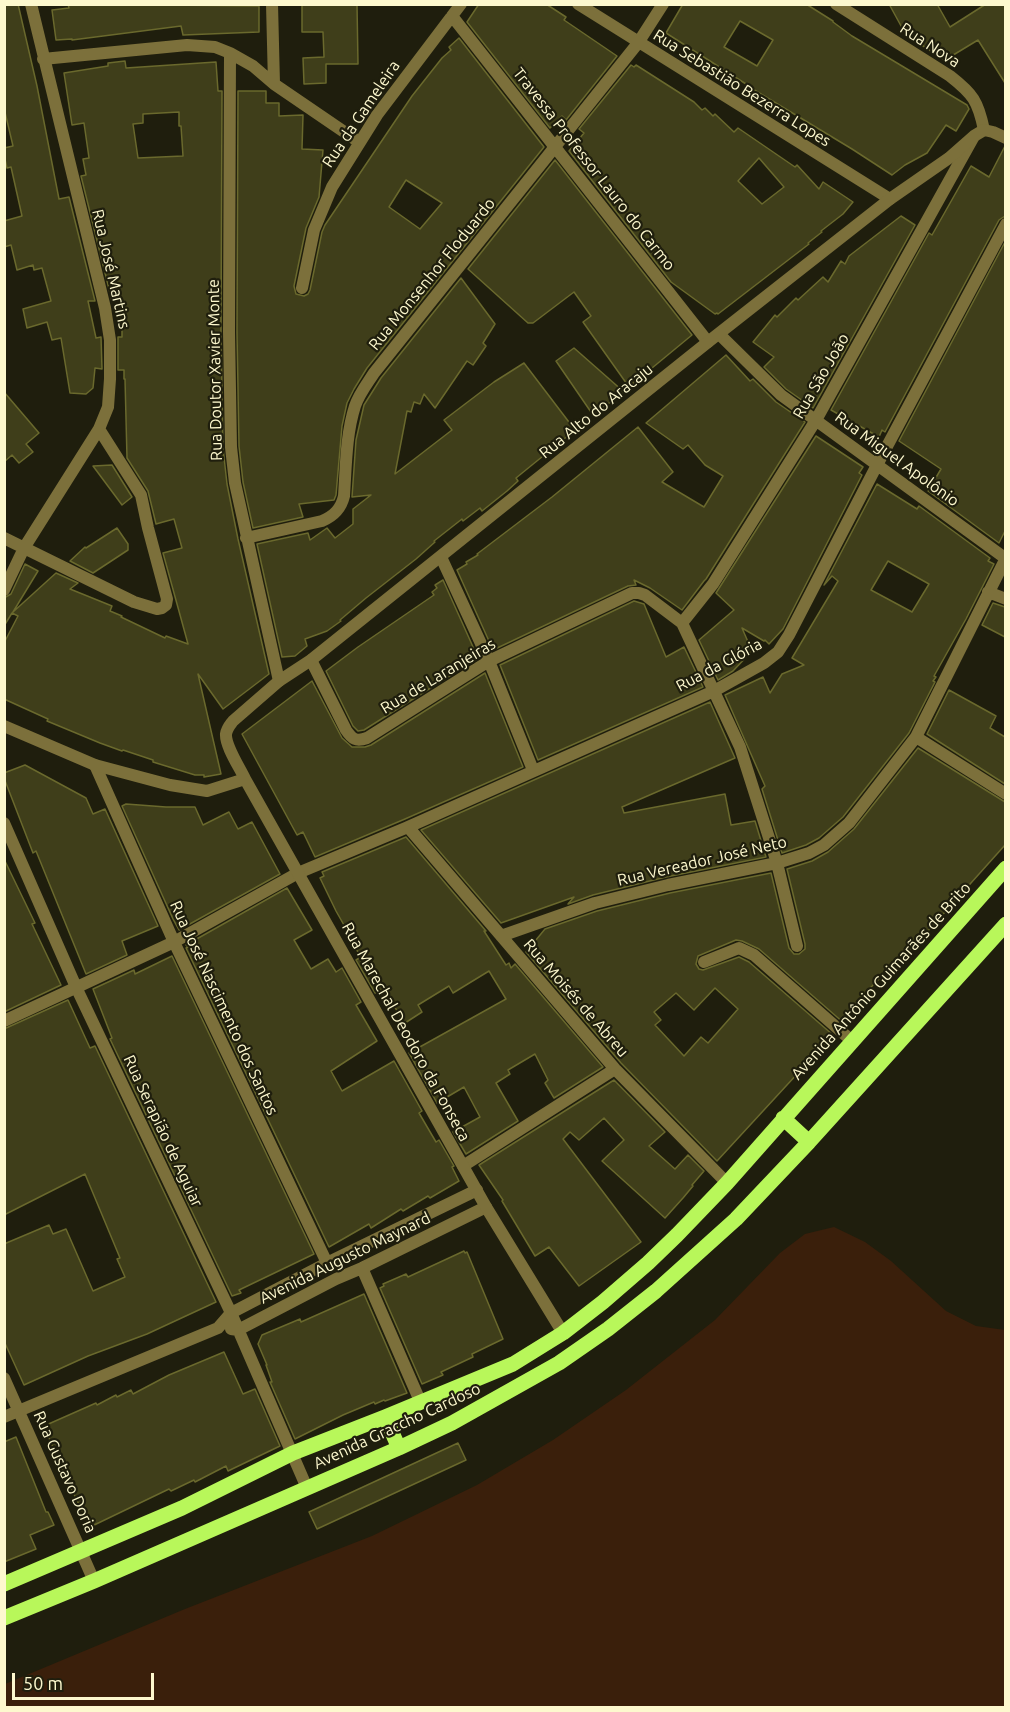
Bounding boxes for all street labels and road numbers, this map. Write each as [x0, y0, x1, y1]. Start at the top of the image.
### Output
street label: Rua Nova [896, 18, 964, 72]
street label: Rua Sebastião Bezerra Lopes [650, 25, 834, 151]
street label: Rua da Gameleira [318, 57, 404, 171]
street label: Travessa Professor Lauro do Carmo [509, 64, 679, 274]
street label: Rua Monsenhor Floduardo [365, 194, 499, 354]
street label: Rua José Martins [88, 207, 134, 331]
street label: Rua Doutor Xavier Monte [204, 279, 226, 461]
street label: Rua São João [789, 330, 853, 422]
street label: Rua Alto do Aracaju [535, 359, 657, 463]
street label: Rua Miguel Apolônio [831, 407, 963, 511]
street label: Rua de Laranjeiras [377, 634, 499, 718]
street label: Rua da Glória [673, 634, 765, 696]
street label: Rua Vereador José Neto [615, 832, 789, 890]
street label: Avenida Antônio Guimarães de Brito [787, 878, 975, 1084]
street label: Rua José Nascimento dos Santos [166, 898, 282, 1118]
street label: Rua Marechal Deodoro da Fonseca [338, 919, 474, 1145]
street label: Rua Moisés de Abreu [519, 935, 633, 1061]
street label: Rua Serapião de Aguiar [119, 1052, 207, 1210]
street label: Avenida Augusto Maynard [256, 1208, 434, 1308]
street label: Avenida Graccho Cardoso [310, 1379, 484, 1473]
street label: Rua Gustavo Doria [29, 1408, 101, 1536]

